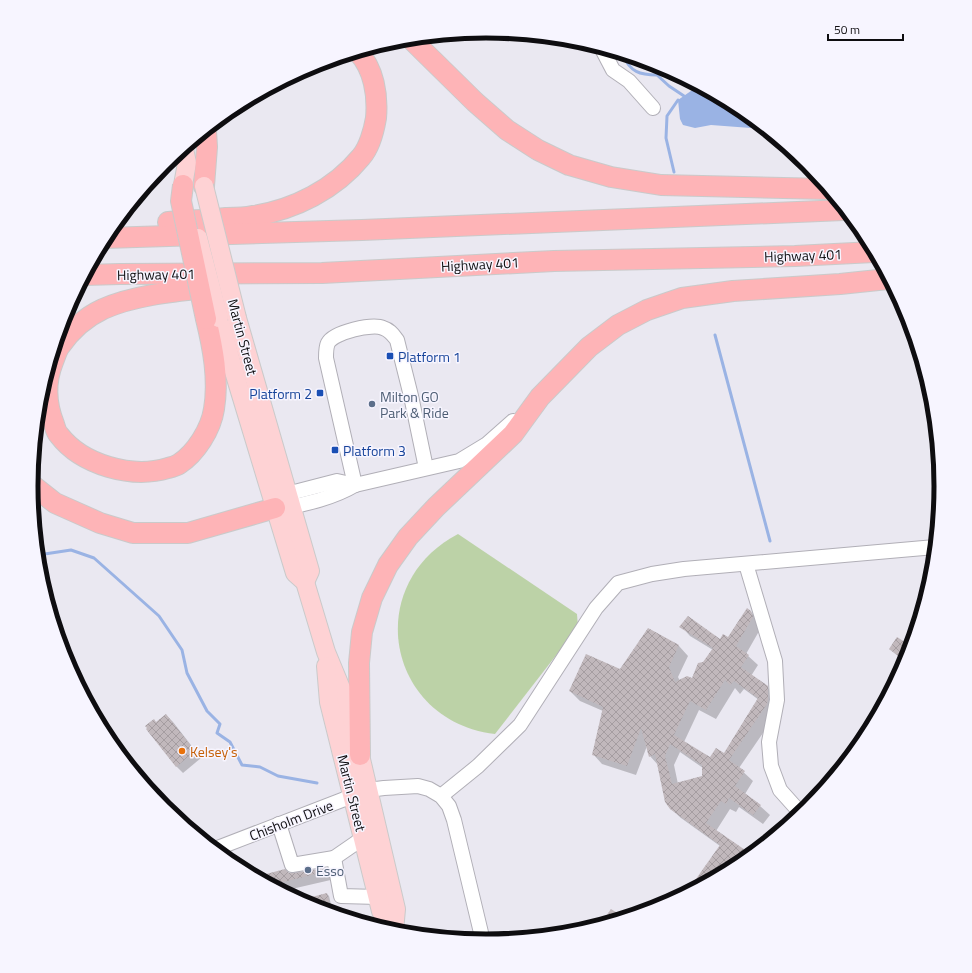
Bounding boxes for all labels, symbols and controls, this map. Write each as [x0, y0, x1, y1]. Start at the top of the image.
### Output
scale bar [828, 16, 903, 42]
text: 50 m [834, 20, 860, 39]
street label: Highway 401 [764, 243, 842, 267]
street label: Highway 401 [440, 251, 520, 277]
street label: Highway 401 [117, 263, 195, 285]
street label: Martin Street [223, 296, 263, 378]
place label: Platform 1 [398, 346, 461, 367]
marker: Platform 1 [385, 351, 395, 361]
place label: Platform 2 [249, 383, 312, 404]
place label: Milton GO Park & Ride [380, 386, 449, 423]
marker: Platform 2 [315, 388, 325, 398]
marker: Milton GO Park & Ride [367, 399, 377, 409]
place label: Platform 3 [343, 440, 406, 461]
marker: Platform 3 [330, 445, 340, 455]
place label: Kelsey's [190, 741, 238, 762]
marker: Kelsey's [177, 746, 187, 756]
street label: Martin Street [332, 752, 372, 834]
street label: Chisholm Drive [246, 794, 336, 846]
place label: Esso [316, 860, 344, 881]
marker: Esso [303, 865, 313, 875]

